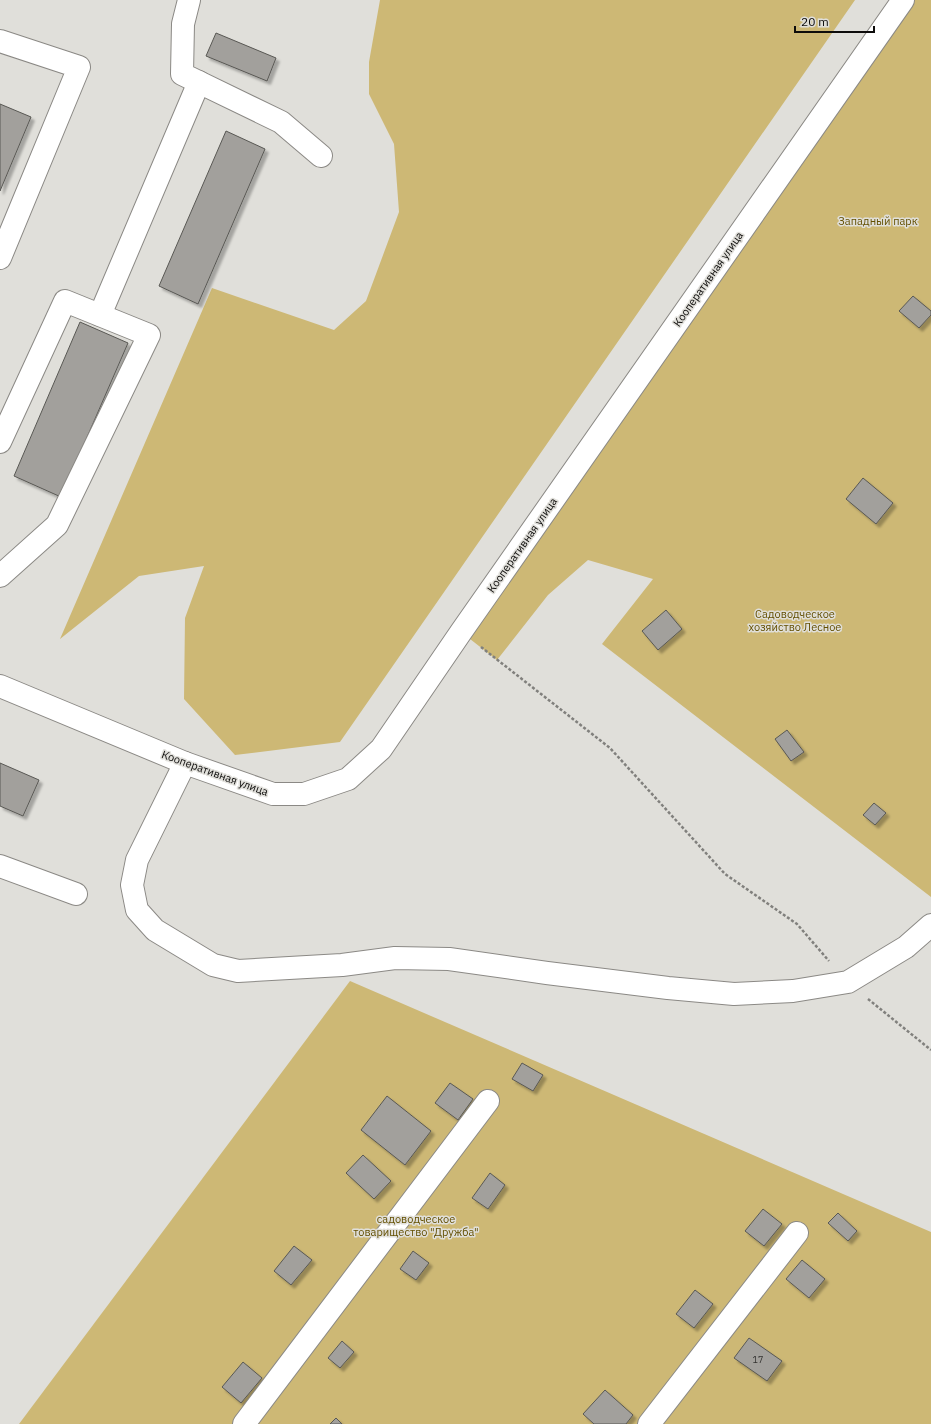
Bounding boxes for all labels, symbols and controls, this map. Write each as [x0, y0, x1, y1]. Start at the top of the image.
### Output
scale bar [795, 8, 874, 34]
text: 20 m [801, 14, 829, 29]
park label: Западный парк [838, 214, 918, 228]
street label: Кооперативная улица [670, 229, 746, 329]
street label: Кооперативная улица [484, 495, 560, 595]
park label: Садоводческое хозяйство Лесное [749, 607, 841, 634]
street label: Кооперативная улица [160, 747, 271, 799]
park label: садоводческое товарищество "Дружба" [353, 1212, 479, 1239]
house number: 17 [753, 1354, 763, 1365]

